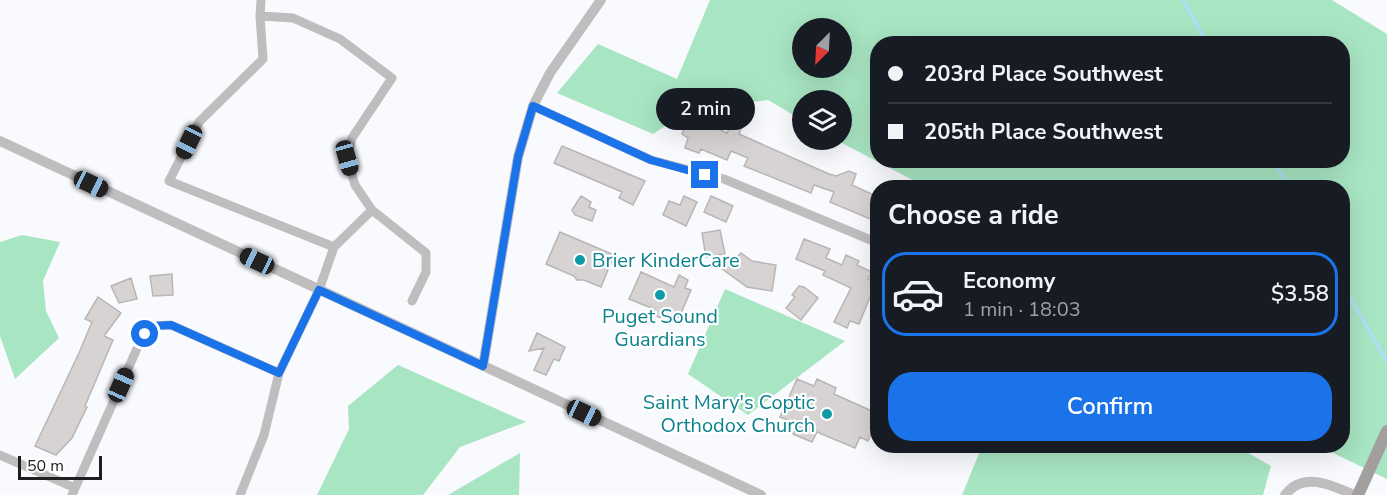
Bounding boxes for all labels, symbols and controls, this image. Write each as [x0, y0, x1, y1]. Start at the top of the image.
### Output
north arrow [792, 18, 852, 78]
map controls [792, 18, 852, 150]
text: 203rd Place Southwest [924, 59, 1163, 89]
callout: 2 min [656, 88, 754, 130]
button: layers [792, 90, 852, 150]
text: 2 min [680, 95, 731, 122]
text: 205th Place Southwest [924, 117, 1162, 147]
car [173, 122, 205, 162]
car [333, 138, 361, 178]
route end [691, 161, 718, 188]
car [71, 168, 111, 200]
text: Choose a ride [888, 197, 1059, 234]
car [237, 245, 277, 277]
place label: Brier KinderCare [592, 247, 740, 274]
marker: Brier KinderCare [573, 253, 587, 267]
text: Economy [963, 266, 1055, 296]
icon: car [891, 267, 945, 321]
text: $3.58 [1271, 279, 1329, 309]
marker: Puget Sound Guardians [653, 288, 667, 302]
text: 1 min · 18:03 [963, 296, 1081, 323]
place label: Puget Sound Guardians [602, 303, 718, 353]
route start [131, 320, 158, 347]
car [105, 365, 137, 405]
button: Confirm [888, 372, 1332, 441]
place label: Saint Mary's Coptic Orthodox Church [643, 389, 815, 439]
car [564, 397, 604, 429]
marker: Saint Mary's Coptic Orthodox Church [820, 407, 834, 421]
scale bar [18, 453, 102, 480]
text: 50 m [27, 455, 64, 477]

